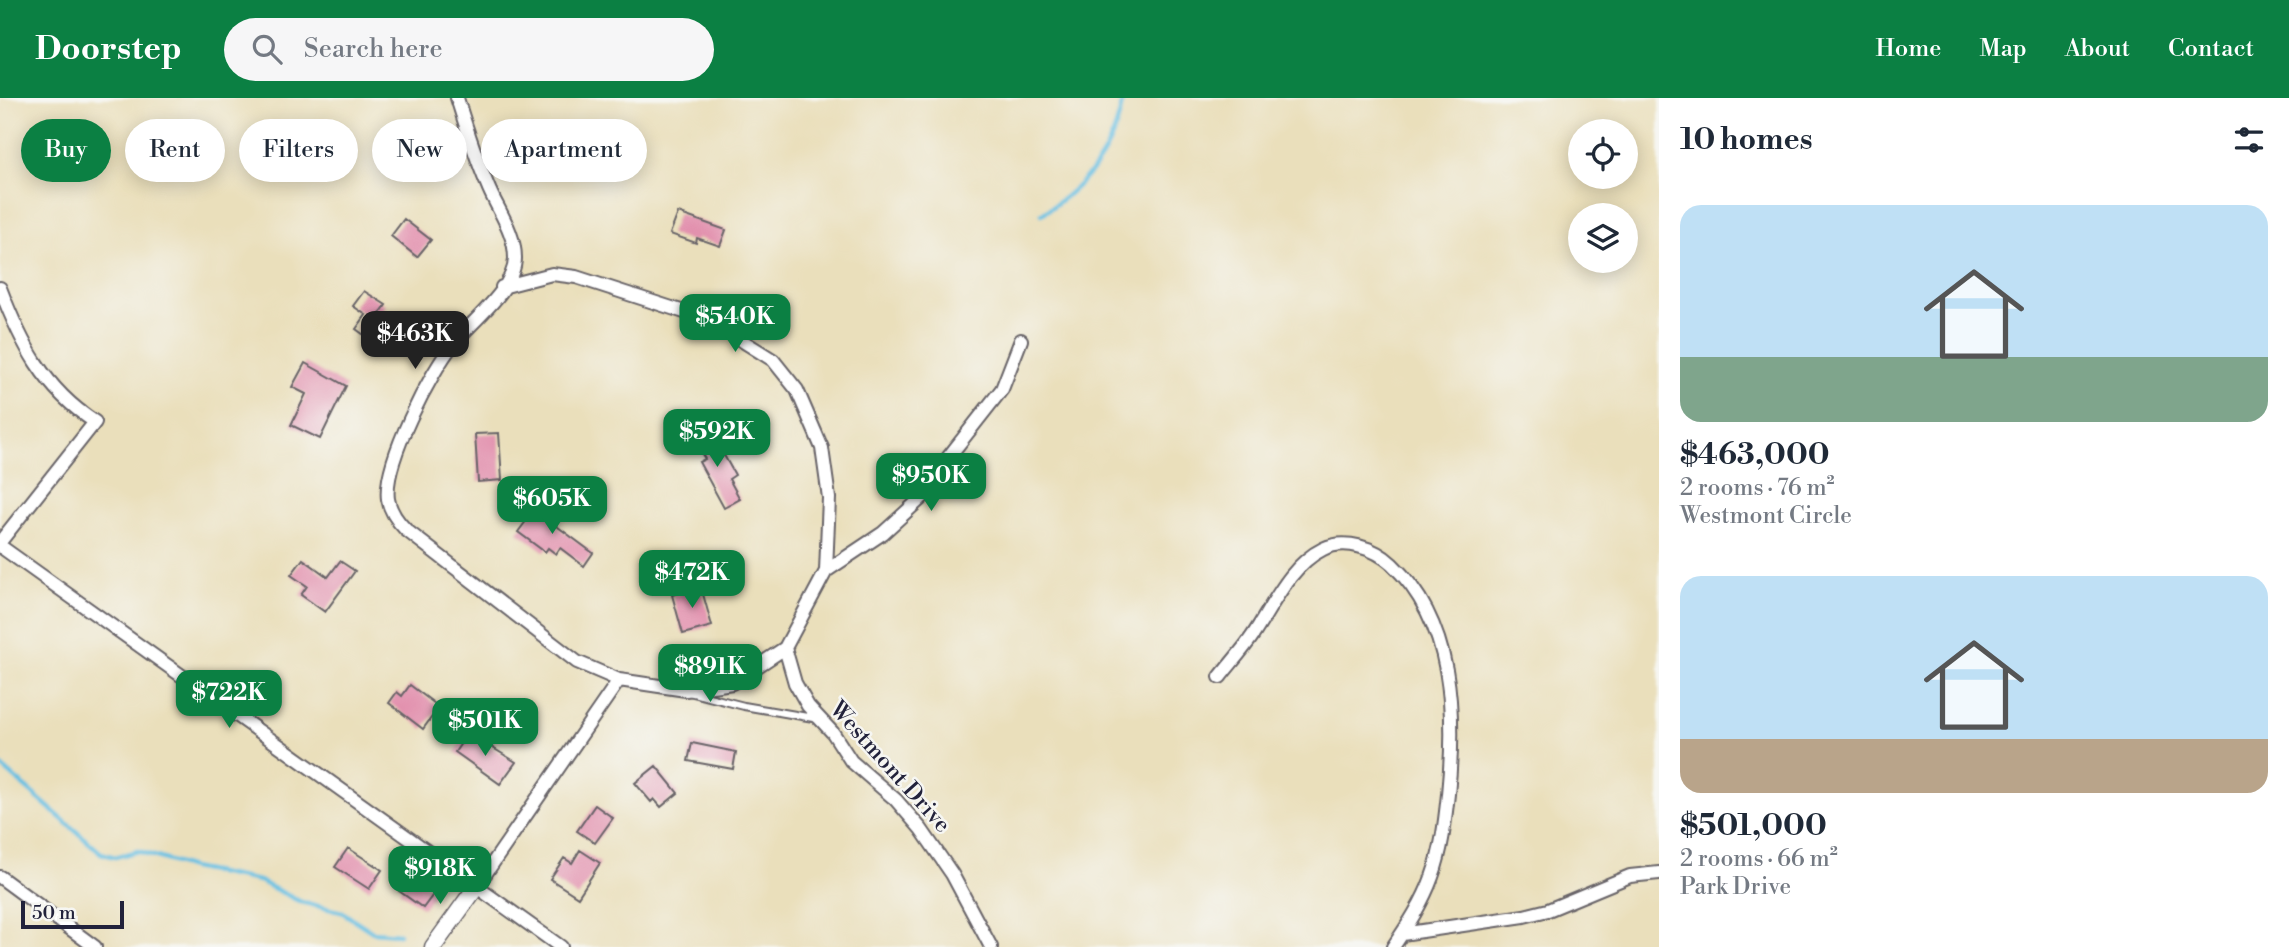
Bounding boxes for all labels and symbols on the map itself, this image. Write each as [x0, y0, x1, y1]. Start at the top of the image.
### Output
pin: $540K [686, 294, 784, 354]
pin: $463K [366, 312, 464, 371]
pin: $592K [668, 410, 766, 469]
pin: $950K [882, 454, 980, 513]
pin: $605K [503, 476, 601, 536]
pin: $472K [643, 550, 741, 610]
pin: $891K [661, 644, 759, 704]
pin: $722K [180, 670, 278, 730]
street label: Westmont Drive [823, 695, 956, 839]
pin: $501K [436, 698, 534, 758]
pin: $918K [391, 846, 489, 906]
scale bar [21, 898, 124, 930]

